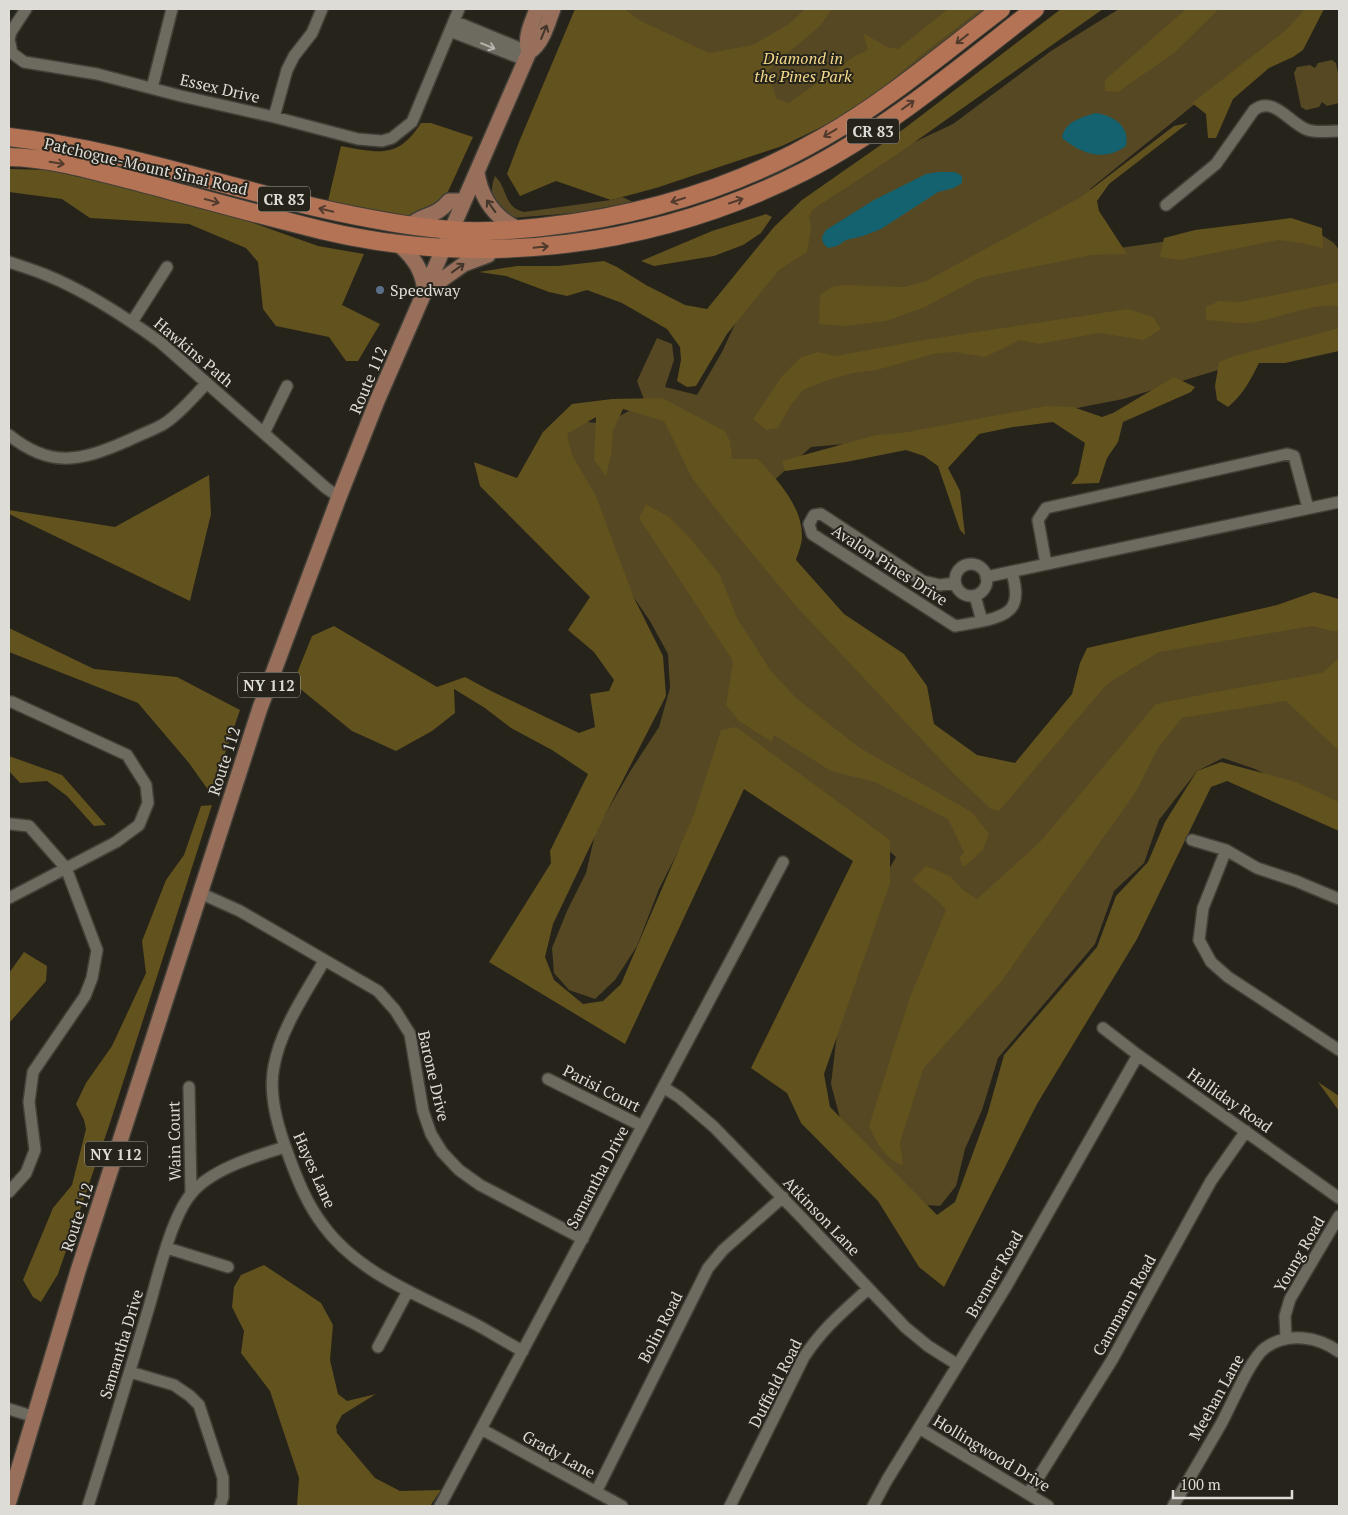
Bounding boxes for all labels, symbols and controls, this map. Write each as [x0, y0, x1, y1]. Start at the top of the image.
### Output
one-way arrow [540, 25, 549, 40]
one-way arrow [956, 33, 969, 44]
one-way arrow [480, 41, 495, 51]
park label: Diamond in the Pines Park [754, 47, 852, 87]
street label: Essex Drive [178, 68, 262, 108]
one-way arrow [901, 100, 915, 110]
road number: CR 83 [847, 118, 899, 144]
one-way arrow [824, 129, 838, 139]
street label: Patchogue-Mount Sinai Road [42, 132, 250, 200]
one-way arrow [49, 158, 65, 168]
road number: CR 83 [258, 186, 310, 212]
one-way arrow [671, 196, 687, 205]
one-way arrow [728, 196, 744, 206]
one-way arrow [204, 197, 220, 207]
one-way arrow [486, 199, 496, 213]
one-way arrow [319, 205, 335, 214]
one-way arrow [533, 242, 549, 252]
one-way arrow [451, 263, 465, 273]
place label: Speedway [390, 279, 461, 301]
marker: Speedway [374, 284, 386, 296]
street label: Hawkins Path [150, 312, 239, 392]
street label: Route 112 [344, 343, 392, 417]
street label: Avalon Pines Drive [828, 519, 952, 611]
road number: NY 112 [238, 672, 300, 698]
street label: Route 112 [203, 724, 245, 798]
street label: Barone Drive [413, 1028, 455, 1124]
street label: Parisi Court [559, 1059, 645, 1117]
street label: Halliday Road [1183, 1063, 1277, 1137]
street label: Wain Court [162, 1101, 186, 1181]
street label: Samantha Drive [561, 1122, 633, 1232]
street label: Hayes Lane [289, 1129, 341, 1211]
road number: NY 112 [85, 1142, 147, 1166]
street label: Atkinson Lane [779, 1172, 865, 1260]
street label: Route 112 [56, 1180, 98, 1254]
street label: Young Road [1268, 1212, 1330, 1296]
street label: Brenner Road [960, 1226, 1028, 1321]
street label: Cammann Road [1087, 1250, 1161, 1360]
street label: Samantha Drive [94, 1287, 148, 1401]
street label: Bolin Road [633, 1287, 687, 1366]
street label: Duffield Road [743, 1335, 807, 1431]
street label: Meehan Lane [1183, 1350, 1249, 1444]
street label: Hollingwood Drive [929, 1409, 1055, 1497]
street label: Grady Lane [518, 1425, 600, 1483]
scale bar [1173, 1468, 1292, 1500]
text: 100 m [1180, 1474, 1221, 1494]

